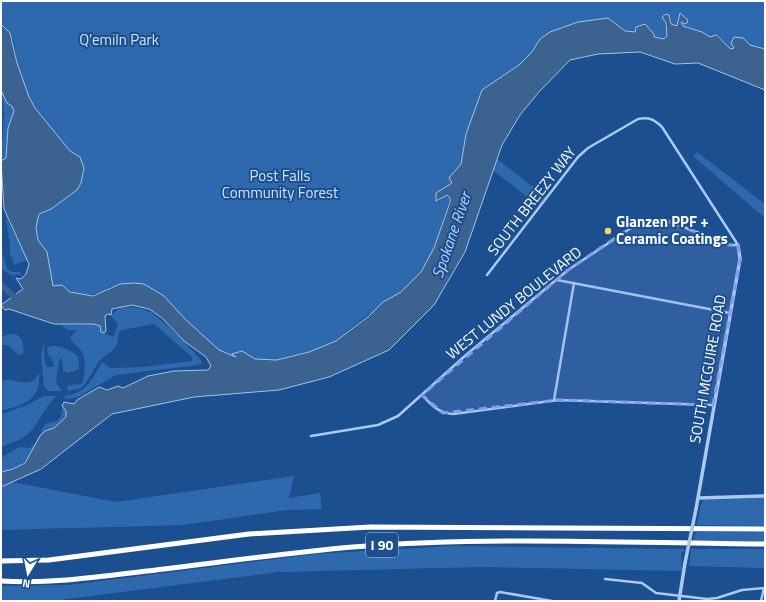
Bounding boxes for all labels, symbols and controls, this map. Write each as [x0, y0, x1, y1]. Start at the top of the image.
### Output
park label: Q'emiln Park [79, 28, 159, 51]
street label: SOUTH BREEZY WAY [482, 141, 582, 260]
park label: Post Falls Community Forest [222, 164, 339, 204]
water label: Spokane River [425, 187, 478, 281]
place label: Glanzen PPF + Ceramic Coatings [616, 210, 728, 250]
marker: Glanzen PPF + Ceramic Coatings [603, 226, 613, 236]
street label: WEST LUNDY BOULEVARD [441, 241, 586, 365]
street label: SOUTH MCGUIRE ROAD [683, 293, 732, 445]
road number: I 90 [366, 533, 398, 557]
north arrow [8, 554, 48, 594]
text: N [21, 575, 31, 592]

